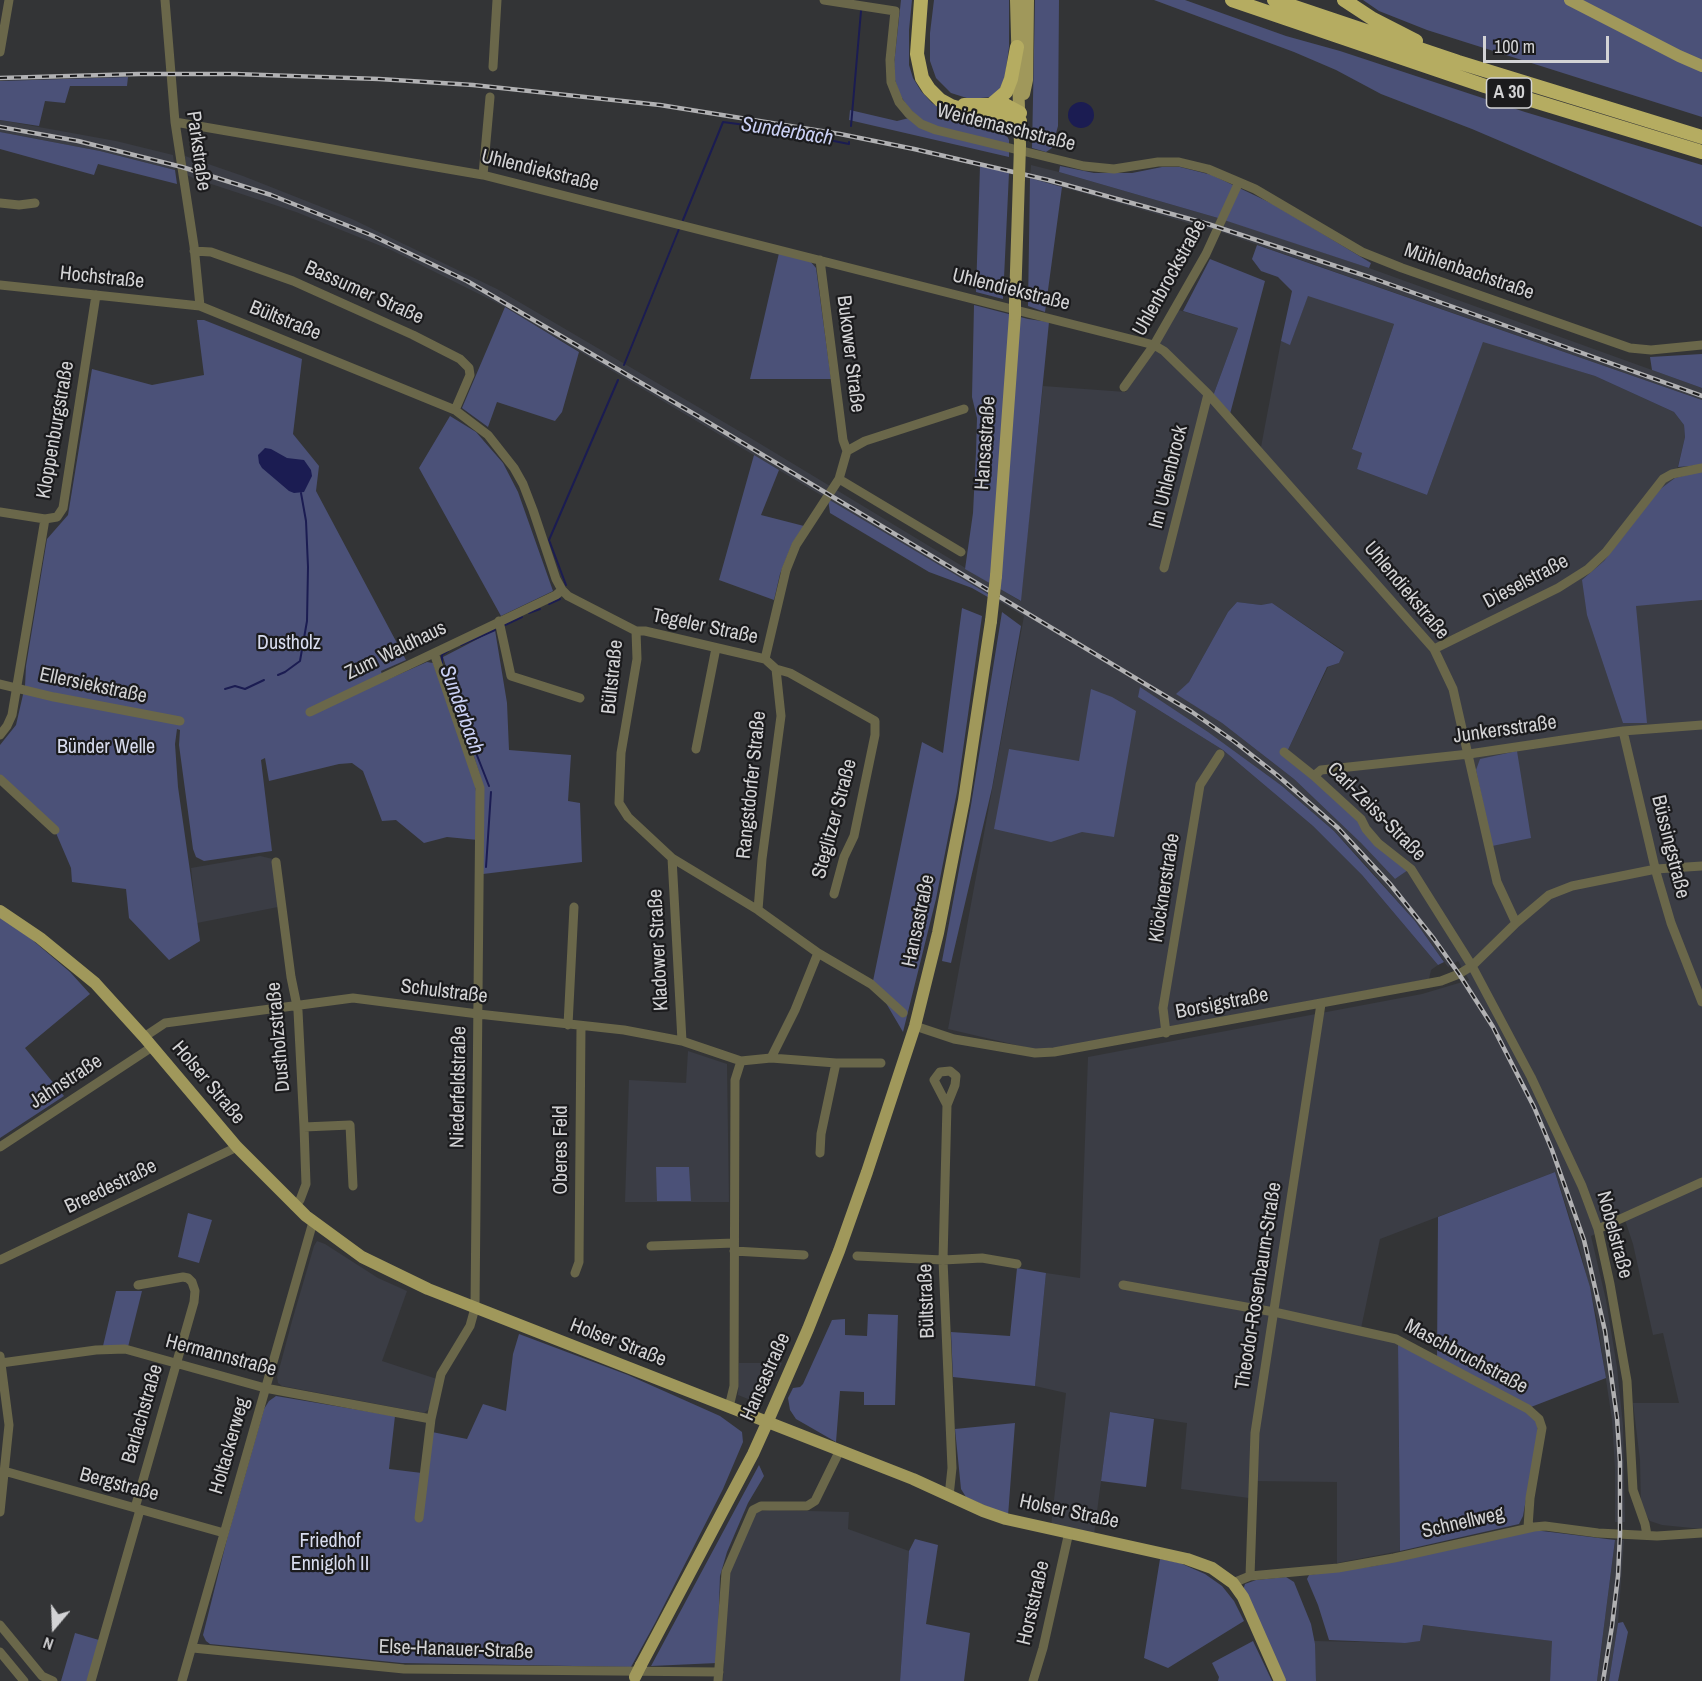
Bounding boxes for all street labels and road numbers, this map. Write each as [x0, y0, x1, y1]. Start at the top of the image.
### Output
road number: A 30 [1486, 78, 1532, 108]
street label: Weidemaschstraße [934, 99, 1078, 157]
street label: Parkstraße [181, 110, 215, 192]
street label: Uhlendiekstraße [479, 145, 601, 197]
street label: Uhlenbrockstraße [1128, 216, 1212, 340]
street label: Mühlenbachstraße [1401, 239, 1537, 305]
street label: Bassumer Straße [301, 256, 427, 330]
street label: Hochstraße [59, 262, 145, 294]
street label: Uhlendiekstraße [950, 264, 1072, 316]
street label: Bukower Straße [831, 294, 869, 414]
street label: Bültstraße [246, 296, 324, 346]
street label: Kloppenburgstraße [32, 359, 80, 501]
street label: Hansastraße [971, 395, 1001, 491]
street label: Im Uhlenbrock [1145, 423, 1193, 531]
street label: Uhlendiekstraße [1358, 537, 1454, 645]
street label: Dieselstraße [1479, 550, 1573, 614]
street label: Tegeler Straße [650, 604, 760, 650]
street label: Zum Waldhaus [341, 616, 451, 686]
street label: Bültstraße [597, 639, 629, 715]
street label: Ellersiekstraße [37, 663, 149, 709]
street label: Rangstdorfer Straße [732, 710, 772, 860]
street label: Junkersstraße [1452, 711, 1558, 749]
street label: Steglitzer Straße [807, 756, 863, 882]
street label: Carl-Zeiss-Straße [1321, 757, 1431, 867]
street label: Büssingstraße [1646, 793, 1694, 901]
street label: Klöcknerstraße [1145, 832, 1185, 944]
street label: Hansastraße [898, 873, 940, 969]
street label: Kladower Straße [644, 888, 674, 1012]
street label: Schulstraße [399, 975, 489, 1009]
street label: Dustholzstraße [262, 981, 296, 1093]
street label: Borsigstraße [1174, 983, 1270, 1025]
street label: Niederfeldstraße [446, 1026, 472, 1148]
street label: Holser Straße [166, 1037, 250, 1129]
street label: Jahnstraße [25, 1050, 107, 1114]
street label: Oberes Feld [550, 1105, 574, 1195]
street label: Breedestraße [61, 1154, 161, 1220]
street label: Theodor-Rosenbaum-Straße [1231, 1181, 1287, 1391]
street label: Nobelstraße [1591, 1189, 1637, 1281]
street label: Bültstraße [914, 1263, 940, 1339]
street label: Holser Straße [566, 1314, 670, 1372]
street label: Maschbruchstraße [1400, 1315, 1532, 1399]
street label: Hansastraße [736, 1329, 796, 1425]
street label: Hermannstraße [163, 1330, 279, 1382]
street label: Barlachstraße [117, 1362, 169, 1466]
street label: Holtackerweg [205, 1395, 255, 1497]
street label: Bergstraße [77, 1463, 161, 1507]
street label: Holser Straße [1017, 1490, 1121, 1534]
street label: Schnellweg [1419, 1502, 1507, 1544]
street label: Horststraße [1013, 1559, 1055, 1647]
street label: Else-Hanauer-Straße [378, 1635, 534, 1665]

